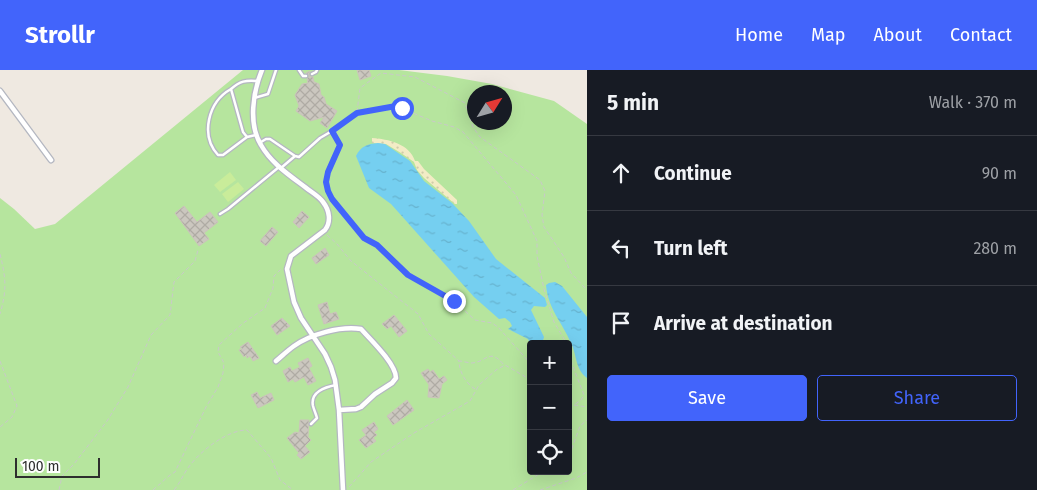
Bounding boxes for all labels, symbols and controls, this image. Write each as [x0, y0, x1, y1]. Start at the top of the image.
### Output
text: Strollr [25, 21, 95, 49]
text: Home [735, 24, 783, 46]
text: Map [811, 24, 845, 46]
text: About [873, 24, 922, 46]
text: Contact [950, 24, 1012, 46]
north arrow [467, 85, 512, 130]
text: 5 min [607, 90, 659, 116]
text: Walk · 370 m [929, 93, 1017, 112]
route start [391, 97, 414, 120]
icon: ahead [607, 159, 635, 187]
text: Continue [654, 162, 732, 185]
text: 90 m [982, 164, 1017, 183]
icon: left [607, 234, 635, 262]
text: Turn left [654, 237, 728, 260]
text: 280 m [973, 239, 1017, 258]
route end [443, 290, 466, 313]
icon: arrive [607, 309, 635, 337]
text: Arrive at destination [654, 312, 833, 335]
map controls [527, 340, 572, 475]
button: + [527, 340, 572, 385]
button: Save [607, 375, 807, 421]
button: Share [817, 375, 1017, 421]
button: − [527, 385, 572, 430]
button: locate [527, 430, 572, 475]
scale bar [15, 455, 100, 478]
text: 100 m [22, 458, 59, 475]

